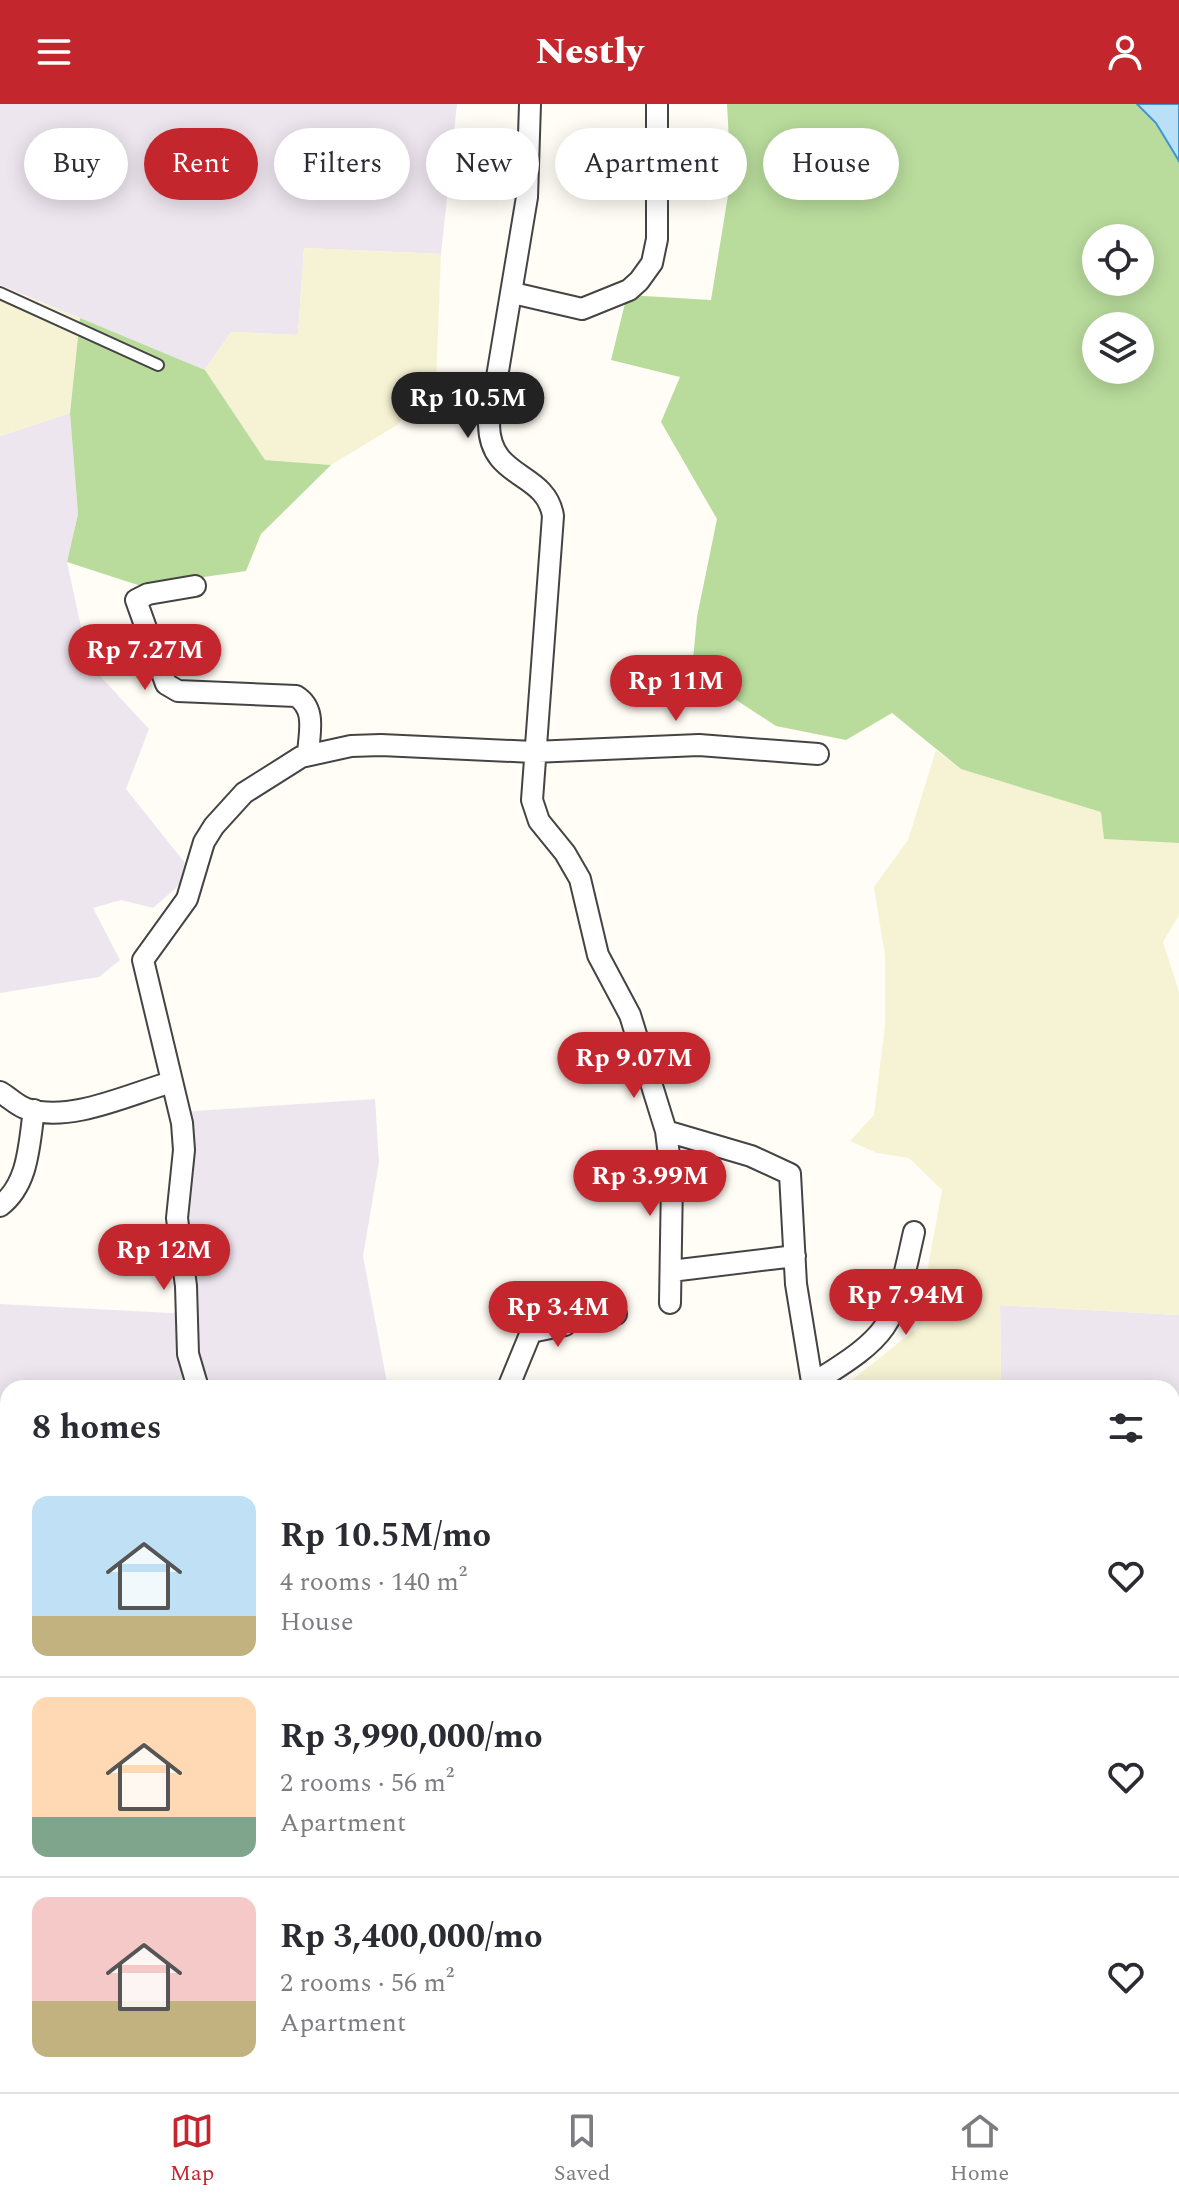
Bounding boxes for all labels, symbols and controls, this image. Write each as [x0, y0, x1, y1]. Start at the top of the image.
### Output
text: Nestly [536, 25, 643, 80]
icon: menu [32, 30, 76, 74]
icon: person [1103, 30, 1147, 74]
chip: Buy [24, 128, 128, 200]
chip: Rent [144, 128, 258, 200]
chip: Filters [274, 128, 410, 200]
chip: New [426, 128, 539, 200]
chip: Apartment [555, 128, 747, 200]
chip: House [763, 128, 899, 200]
map controls [1082, 224, 1154, 384]
button: locate [1082, 224, 1154, 296]
button: layers [1082, 312, 1154, 384]
pin: Rp 10.5M [385, 372, 551, 440]
text: Rp 10.5M [409, 378, 527, 418]
pin: Rp 7.27M [62, 624, 228, 692]
text: Rp 7.27M [86, 630, 204, 670]
pin: Rp 11M [611, 655, 741, 723]
text: Rp 11M [628, 661, 724, 701]
pin: Rp 9.07M [551, 1032, 717, 1100]
text: Rp 9.07M [575, 1038, 693, 1078]
pin: Rp 3.99M [567, 1150, 733, 1218]
text: Rp 3.99M [591, 1156, 709, 1196]
pin: Rp 12M [99, 1224, 229, 1292]
text: Rp 12M [116, 1230, 212, 1270]
pin: Rp 7.94M [823, 1269, 989, 1337]
text: Rp 7.94M [847, 1275, 965, 1315]
pin: Rp 3.4M [484, 1281, 632, 1349]
text: Rp 3.4M [507, 1287, 609, 1327]
text: 8 homes [32, 1402, 162, 1454]
icon: filters [1104, 1406, 1148, 1450]
text: Rp 10.5M/mo [280, 1510, 491, 1562]
icon: home [96, 1528, 192, 1624]
icon: heart [1104, 1554, 1148, 1598]
text: 4 rooms · 140 m² [280, 1562, 467, 1602]
text: House [280, 1602, 354, 1642]
text: Rp 3,990,000/mo [280, 1711, 543, 1763]
icon: home [96, 1729, 192, 1825]
icon: heart [1104, 1755, 1148, 1799]
text: 2 rooms · 56 m² [280, 1763, 454, 1803]
text: Apartment [280, 1803, 406, 1843]
text: Rp 3,400,000/mo [280, 1911, 543, 1963]
icon: home [96, 1929, 192, 2025]
icon: heart [1104, 1955, 1148, 1999]
text: 2 rooms · 56 m² [280, 1963, 454, 2003]
text: Apartment [280, 2003, 406, 2043]
tab: Map [170, 2109, 214, 2190]
tab: Saved [554, 2109, 610, 2190]
tab: Home [950, 2109, 1009, 2190]

